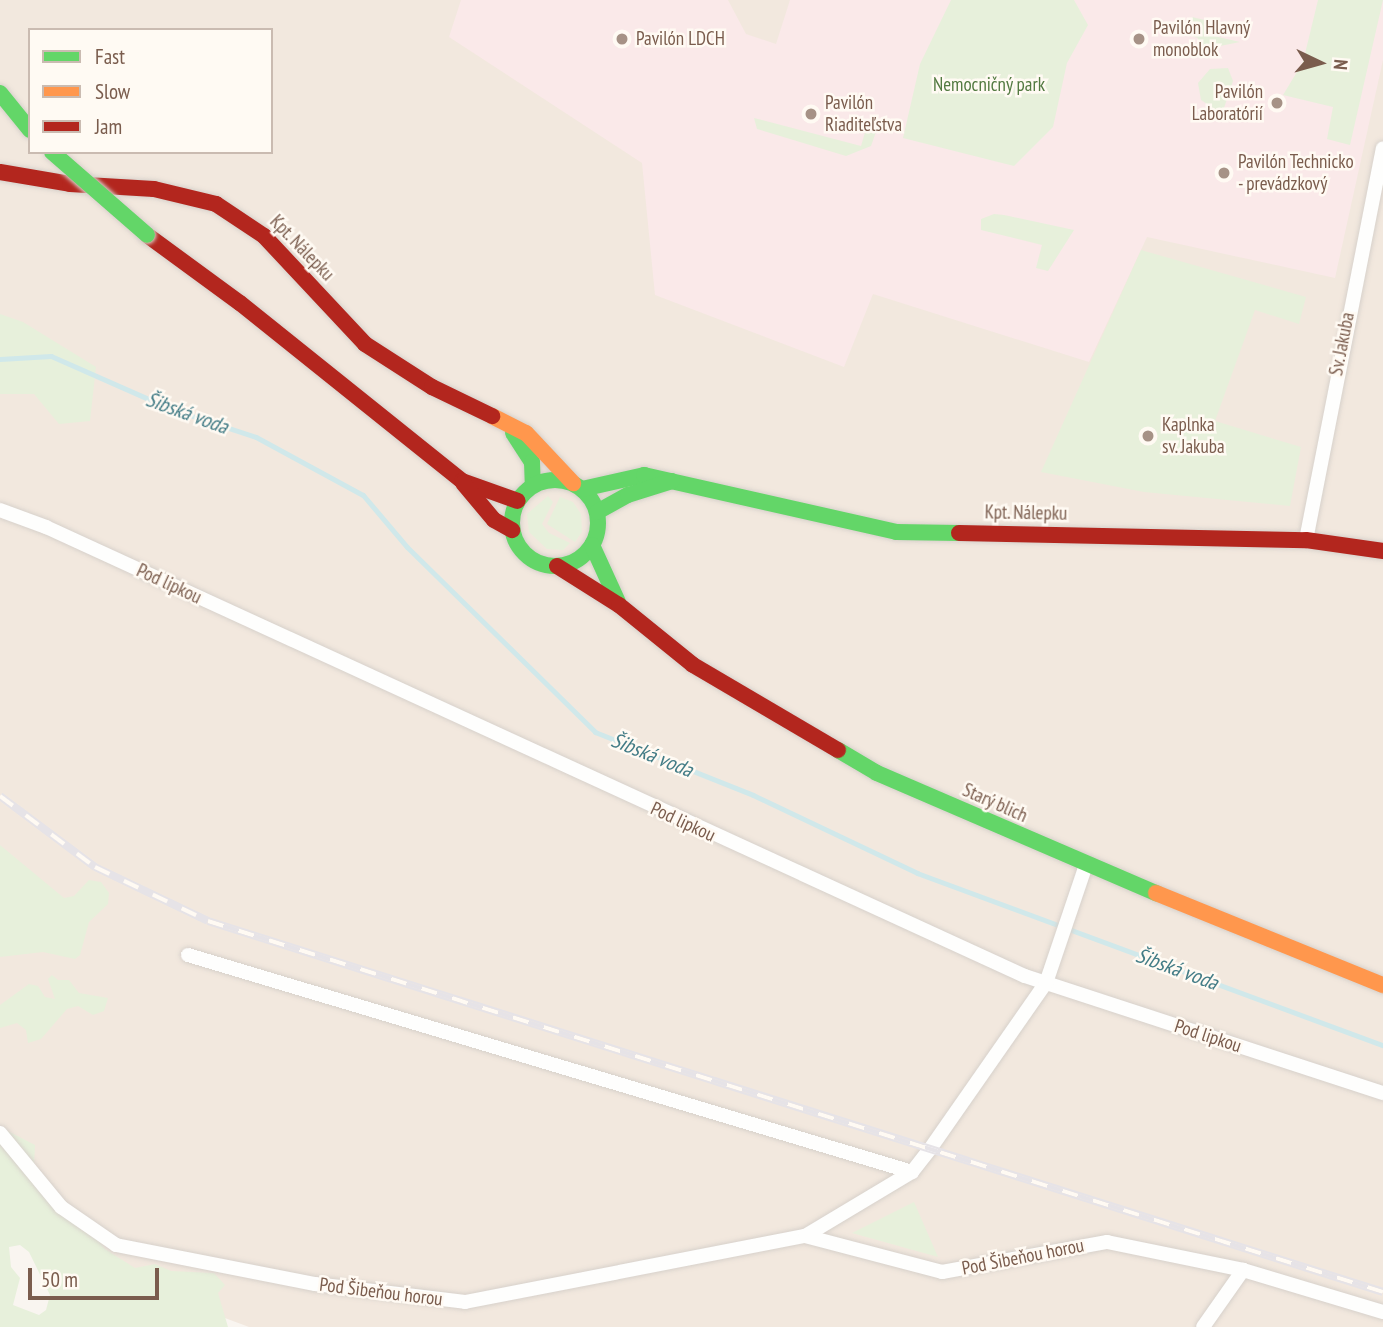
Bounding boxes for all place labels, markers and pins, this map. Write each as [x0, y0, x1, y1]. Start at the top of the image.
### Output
place label: Pavilón Hlavný monoblok [1153, 17, 1250, 61]
place label: Pavilón LDCH [636, 28, 725, 50]
marker: Pavilón LDCH [614, 31, 630, 47]
marker: Pavilón Hlavný monoblok [1131, 31, 1147, 47]
place label: Pavilón Laboratórií [1192, 81, 1263, 125]
place label: Pavilón Riaditeľstva [825, 92, 902, 136]
marker: Pavilón Laboratórií [1269, 95, 1285, 111]
marker: Pavilón Riaditeľstva [803, 106, 819, 122]
place label: Pavilón Technicko - prevádzkový [1238, 151, 1354, 195]
marker: Pavilón Technicko - prevádzkový [1216, 165, 1232, 181]
place label: Kaplnka sv. Jakuba [1162, 414, 1226, 458]
marker: Kaplnka sv. Jakuba [1140, 428, 1156, 444]

